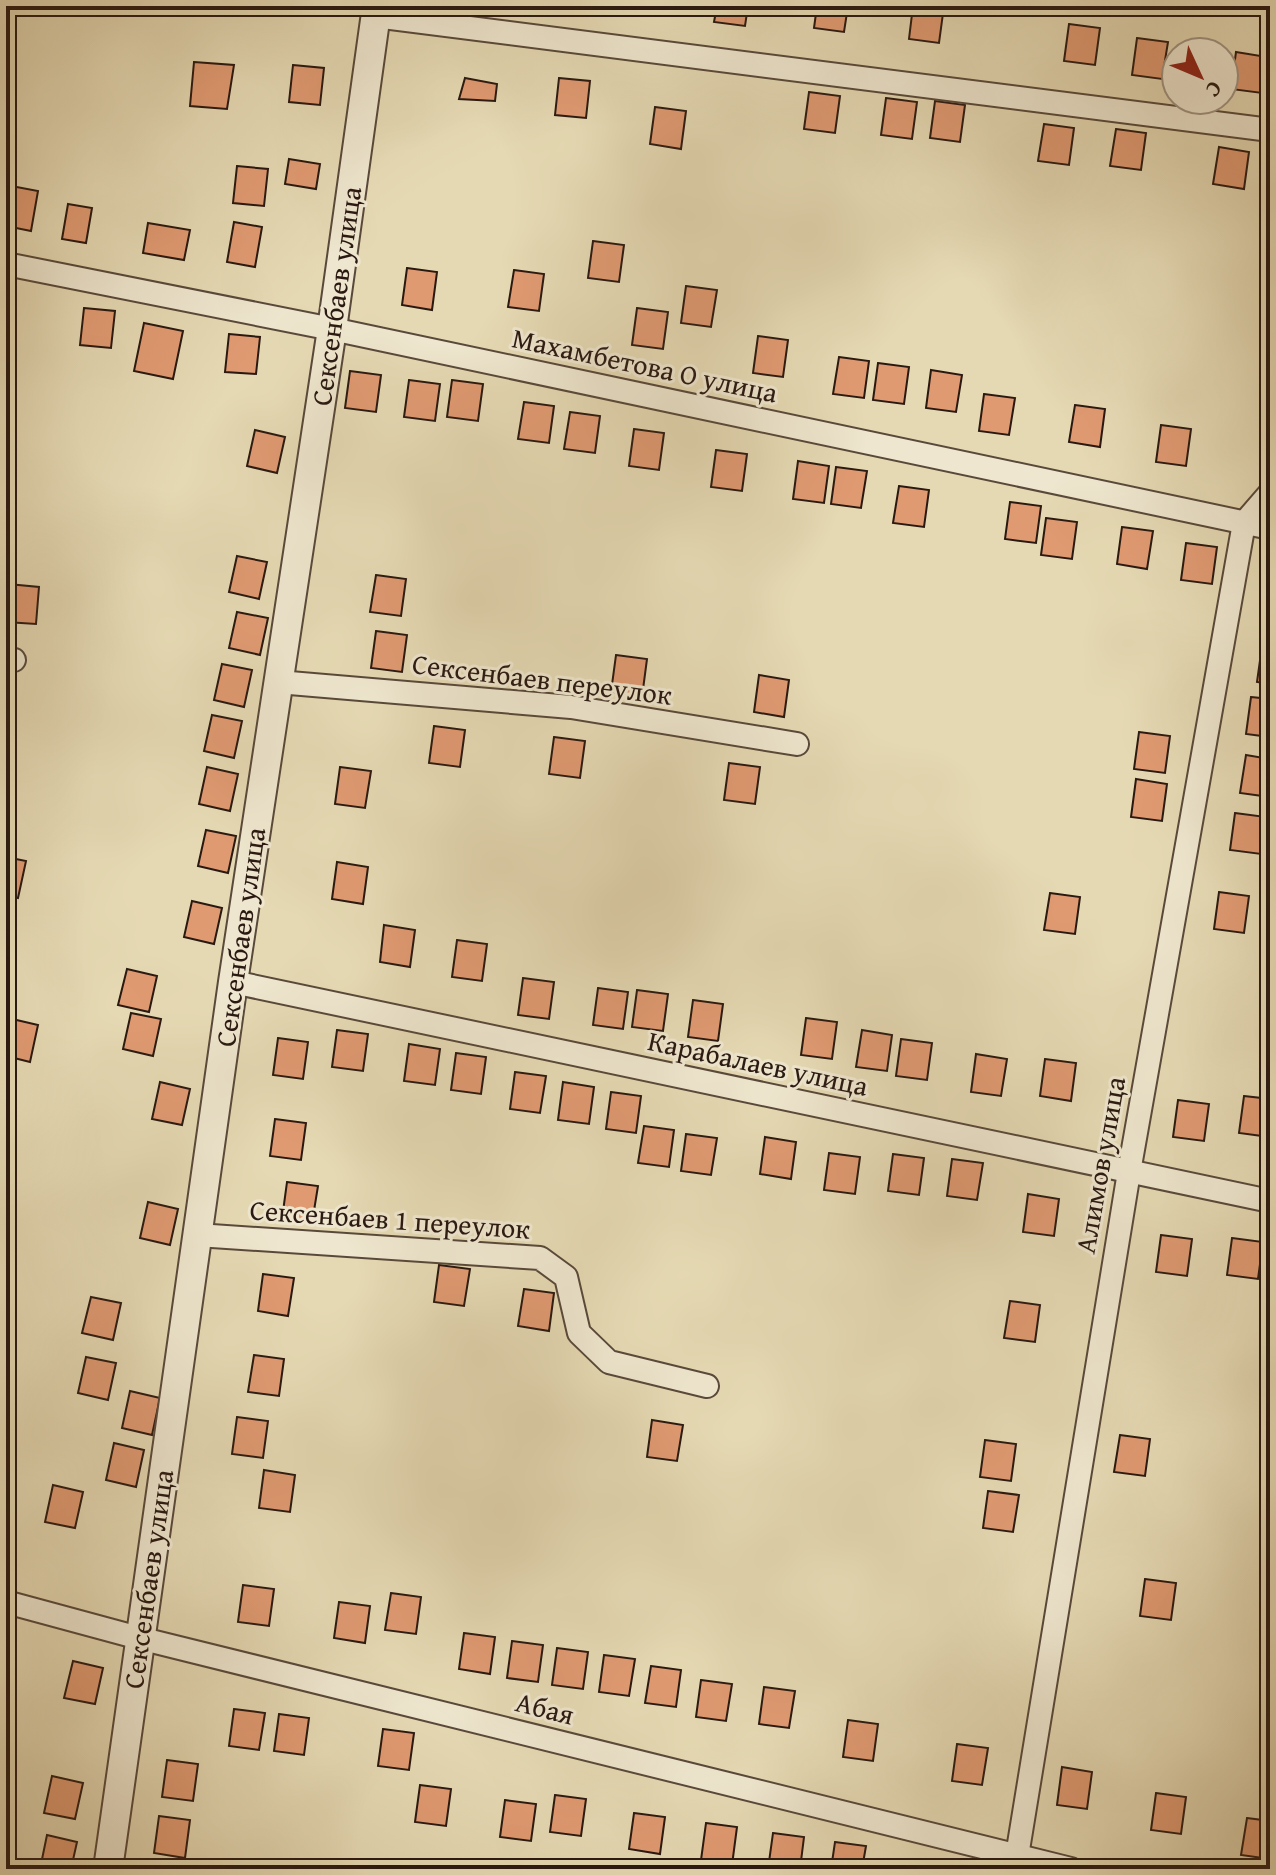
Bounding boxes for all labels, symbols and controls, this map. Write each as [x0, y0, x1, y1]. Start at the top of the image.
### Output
north arrow [1160, 36, 1240, 116]
text: С [1199, 74, 1230, 105]
street label: Сексенбаев улица [300, 183, 371, 408]
street label: Махамбетова О улица [509, 316, 782, 413]
street label: Сексенбаев переулок [410, 642, 675, 715]
street label: Сексенбаев улица [204, 824, 275, 1049]
street label: Карабалаев улица [644, 1019, 873, 1106]
street label: Алимов улица [1064, 1073, 1135, 1256]
street label: Сексенбаев 1 переулок [249, 1188, 532, 1249]
street label: Сексенбаев улица [112, 1466, 183, 1691]
street label: Абая [512, 1681, 579, 1735]

